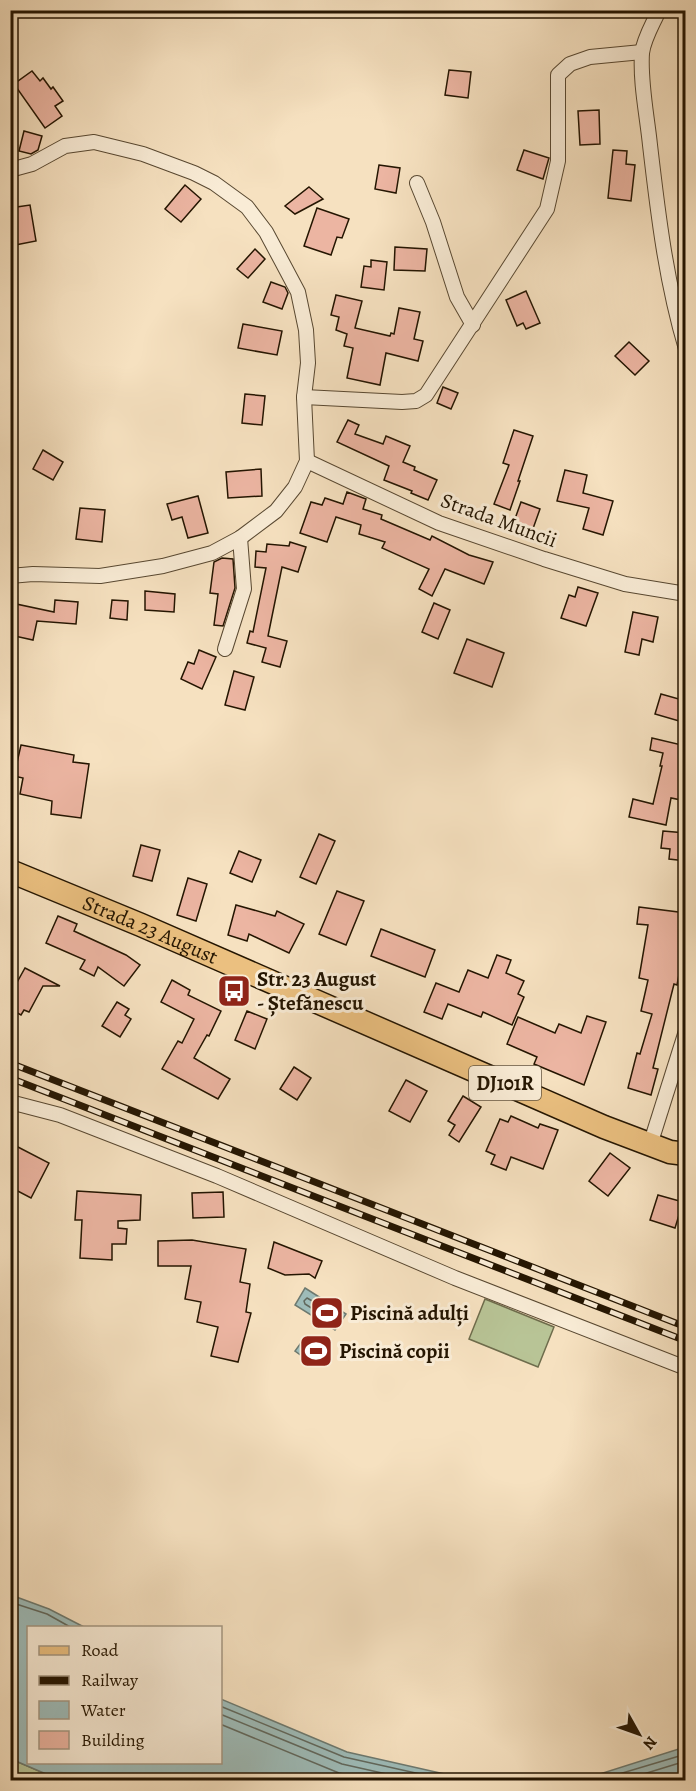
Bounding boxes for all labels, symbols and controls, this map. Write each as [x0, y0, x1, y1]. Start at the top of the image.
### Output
street label: Strada Muncii [437, 486, 561, 554]
street label: Strada 23 August [78, 888, 222, 971]
place label: Str. 23 August - Ștefănescu [257, 965, 376, 1017]
bus stop icon: Str. 23 August - Ștefănescu [216, 973, 252, 1009]
road number: DJ101R [469, 1066, 541, 1100]
sports icon: Piscină adulți [309, 1295, 345, 1331]
place label: Piscină adulți [350, 1299, 469, 1327]
sports icon: Piscină copii [298, 1333, 334, 1369]
place label: Piscină copii [339, 1337, 450, 1365]
legend [27, 1626, 222, 1764]
text: Road [81, 1638, 119, 1662]
text: Railway [81, 1668, 139, 1692]
text: Water [80, 1698, 126, 1722]
north arrow [609, 1704, 669, 1764]
text: Building [81, 1728, 145, 1752]
text: N [637, 1731, 662, 1755]

